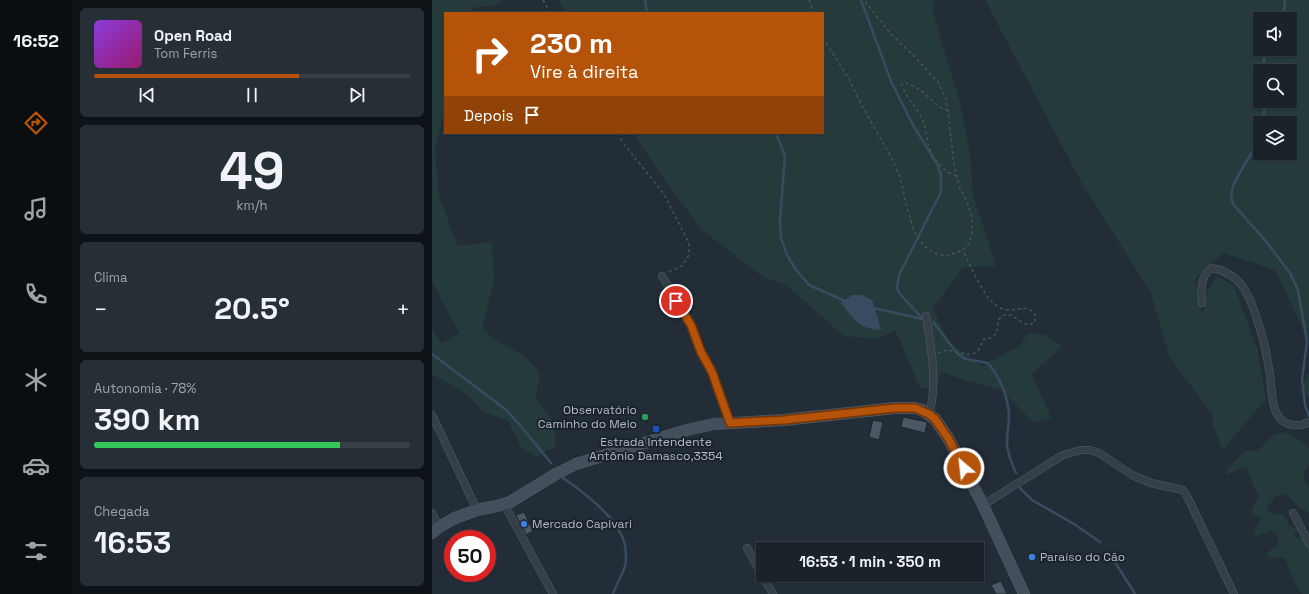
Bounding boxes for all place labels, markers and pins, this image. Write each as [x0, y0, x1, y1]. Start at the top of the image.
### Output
pin [659, 284, 693, 318]
place label: Observatório Caminho do Meio [538, 402, 637, 432]
marker: Observatório Caminho do Meio [640, 412, 650, 422]
marker: Estrada Intendente Antônio Damasco,3354 [651, 424, 661, 434]
place label: Estrada Intendente Antônio Damasco,3354 [589, 434, 723, 464]
place label: Mercado Capivari [532, 516, 632, 532]
marker: Mercado Capivari [519, 519, 529, 529]
place label: Paraíso do Cão [1040, 549, 1125, 565]
marker: Paraíso do Cão [1027, 552, 1037, 562]

